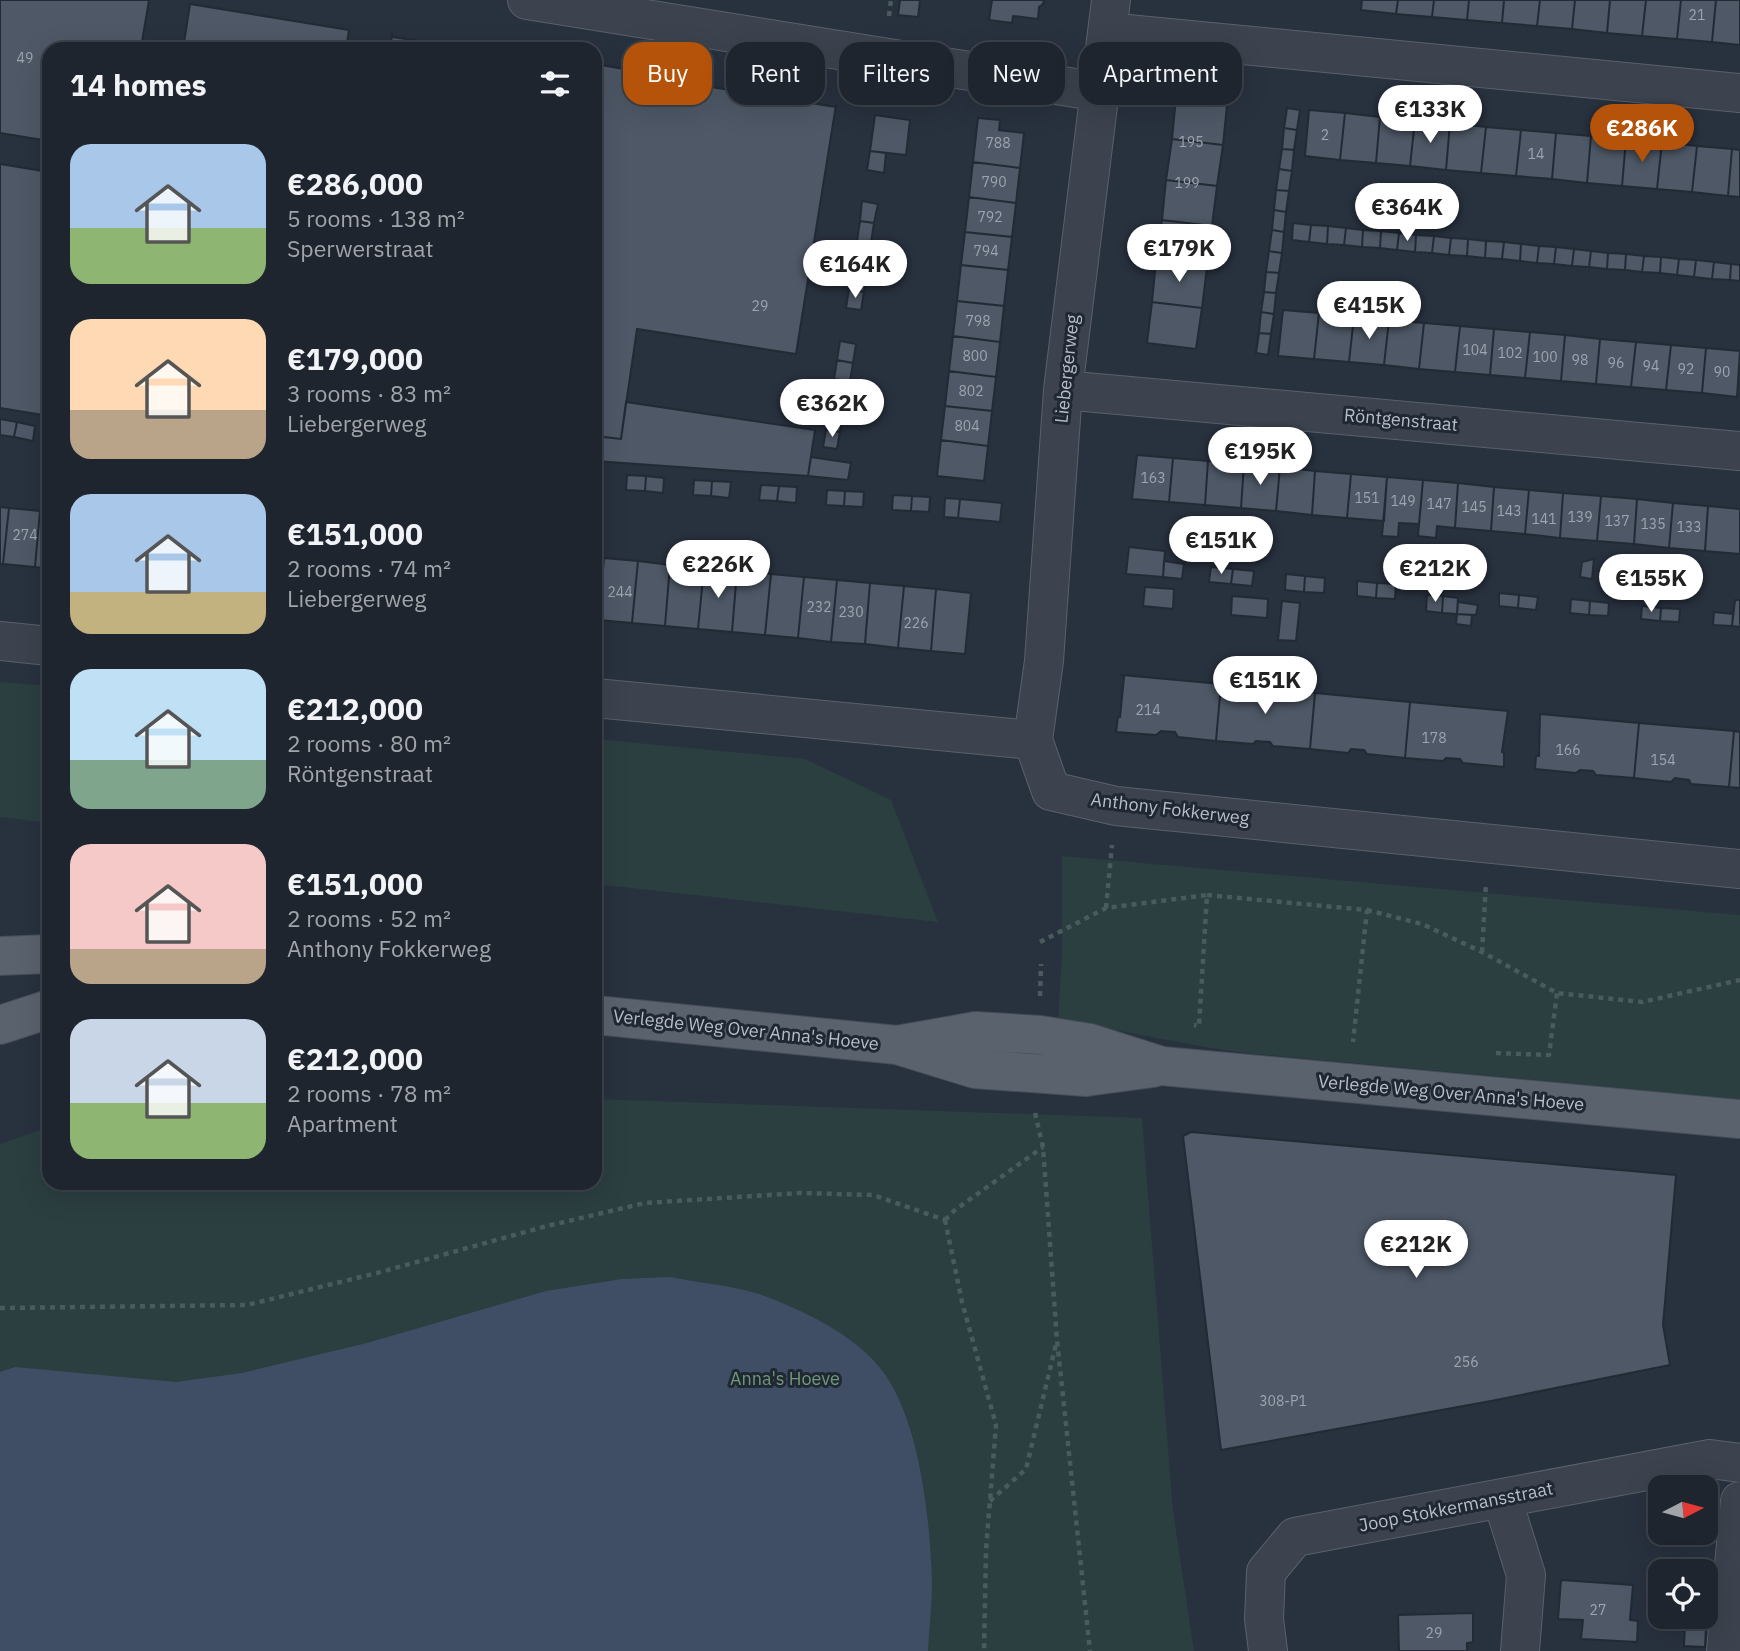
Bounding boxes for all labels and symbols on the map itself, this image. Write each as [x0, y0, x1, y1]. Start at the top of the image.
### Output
house number: 21 [1689, 6, 1705, 24]
house number: 49 [17, 49, 33, 67]
pin: €133K [1381, 86, 1479, 145]
pin: €286K [1593, 104, 1691, 164]
house number: 2 [1321, 126, 1329, 144]
house number: 195 [1178, 133, 1204, 151]
house number: 788 [985, 134, 1011, 152]
house number: 14 [1528, 145, 1544, 163]
house number: 790 [981, 173, 1007, 191]
house number: 199 [1174, 174, 1200, 192]
pin: €364K [1358, 184, 1456, 243]
house number: 792 [977, 208, 1003, 226]
pin: €179K [1130, 224, 1228, 284]
pin: €164K [806, 240, 904, 300]
house number: 794 [973, 242, 999, 260]
pin: €415K [1320, 282, 1418, 341]
house number: 29 [752, 297, 768, 315]
house number: 798 [965, 312, 991, 330]
street label: Liebergerweg [1049, 313, 1084, 424]
house number: 104 [1462, 341, 1488, 359]
house number: 102 [1497, 344, 1523, 362]
house number: 800 [962, 347, 988, 365]
house number: 100 [1532, 348, 1558, 366]
house number: 98 [1572, 351, 1588, 369]
house number: 96 [1608, 354, 1624, 372]
house number: 94 [1643, 357, 1659, 375]
house number: 92 [1678, 360, 1694, 378]
house number: 90 [1714, 363, 1730, 381]
pin: €362K [783, 380, 881, 439]
house number: 802 [958, 382, 984, 400]
street label: Röntgenstraat [1343, 403, 1459, 436]
house number: 804 [954, 417, 980, 435]
pin: €195K [1211, 428, 1309, 487]
house number: 163 [1140, 469, 1166, 487]
house number: 151 [1354, 489, 1380, 507]
house number: 149 [1390, 492, 1416, 510]
house number: 147 [1426, 495, 1452, 513]
house number: 145 [1461, 498, 1487, 516]
house number: 143 [1496, 502, 1522, 520]
house number: 139 [1567, 508, 1593, 526]
house number: 141 [1531, 510, 1557, 528]
house number: 137 [1604, 512, 1630, 530]
house number: 135 [1640, 515, 1666, 533]
pin: €151K [1172, 516, 1270, 576]
house number: 133 [1676, 518, 1702, 536]
house number: 274 [12, 526, 38, 544]
pin: €226K [669, 540, 767, 600]
pin: €212K [1386, 544, 1484, 604]
pin: €155K [1602, 554, 1700, 614]
house number: 244 [607, 583, 633, 601]
house number: 232 [806, 598, 832, 616]
house number: 230 [838, 603, 864, 621]
house number: 226 [903, 614, 929, 632]
pin: €151K [1216, 656, 1314, 716]
house number: 214 [1135, 701, 1161, 719]
house number: 178 [1421, 729, 1447, 747]
house number: 166 [1555, 741, 1581, 759]
house number: 154 [1650, 751, 1676, 769]
street label: Anthony Fokkerweg [1089, 787, 1251, 830]
street label: Verlegde Weg Over Anna's Hoeve [612, 1004, 880, 1055]
street label: Verlegde Weg Over Anna's Hoeve [1317, 1069, 1585, 1116]
pin: €212K [1367, 1220, 1465, 1280]
house number: 256 [1453, 1353, 1479, 1371]
park label: Anna's Hoeve [730, 1367, 840, 1390]
house number: 308-P1 [1259, 1392, 1307, 1410]
north arrow [1648, 1475, 1718, 1545]
street label: Joop Stokkermansstraat [1357, 1476, 1555, 1537]
house number: 27 [1590, 1601, 1606, 1619]
house number: 29 [1426, 1624, 1442, 1642]

